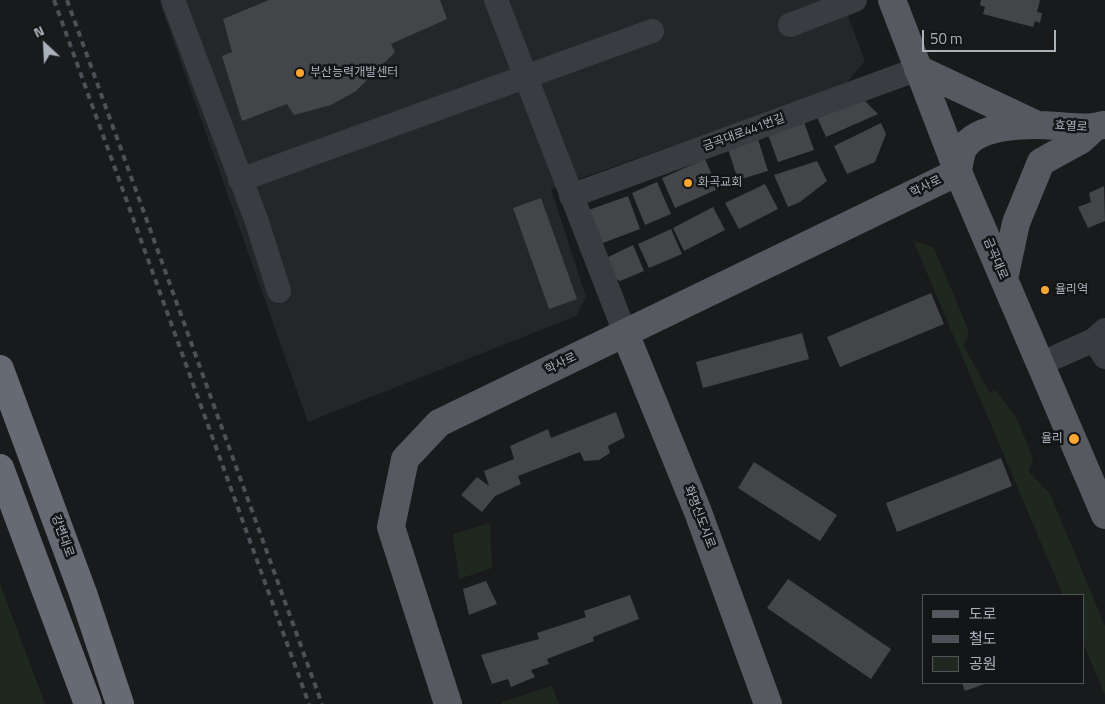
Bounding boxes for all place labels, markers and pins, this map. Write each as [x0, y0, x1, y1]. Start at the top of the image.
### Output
place label: 부산능력개발센터 [310, 66, 398, 80]
marker: 부산능력개발센터 [294, 67, 306, 79]
place label: 화곡교회 [698, 176, 742, 190]
marker: 화곡교회 [682, 177, 694, 189]
place label: 율리역 [1055, 283, 1088, 297]
marker: 율리역 [1039, 284, 1051, 296]
place label: 율리 [1041, 432, 1063, 446]
marker: 율리 [1067, 432, 1081, 446]

